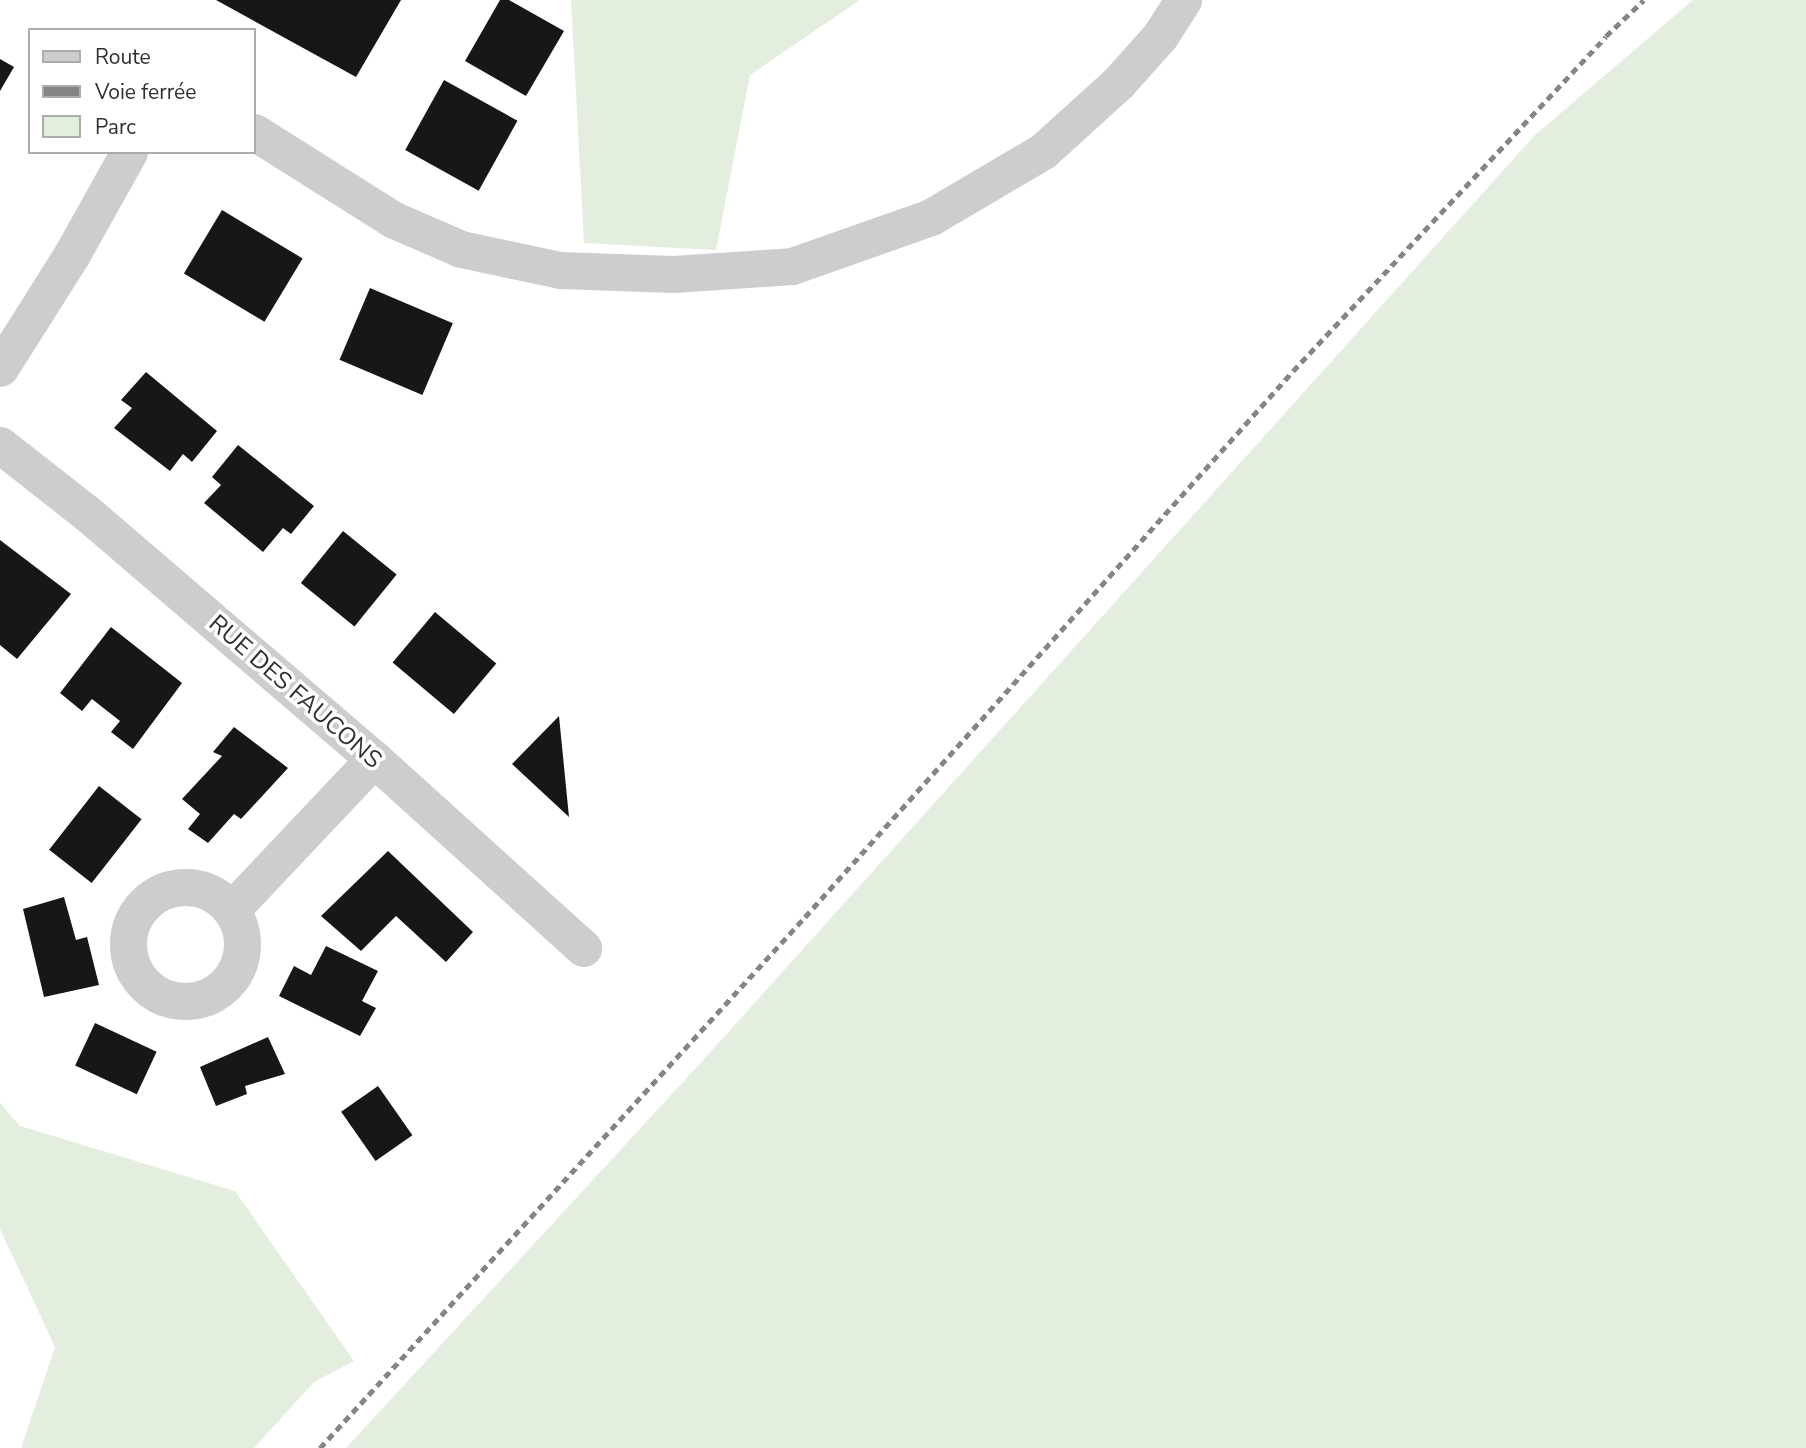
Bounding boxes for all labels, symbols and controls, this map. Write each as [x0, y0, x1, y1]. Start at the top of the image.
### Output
legend [28, 28, 256, 154]
text: Route [95, 43, 151, 71]
text: Voie ferrée [95, 78, 196, 106]
text: Parc [95, 113, 136, 141]
street label: RUE DES FAUCONS [203, 609, 387, 775]

